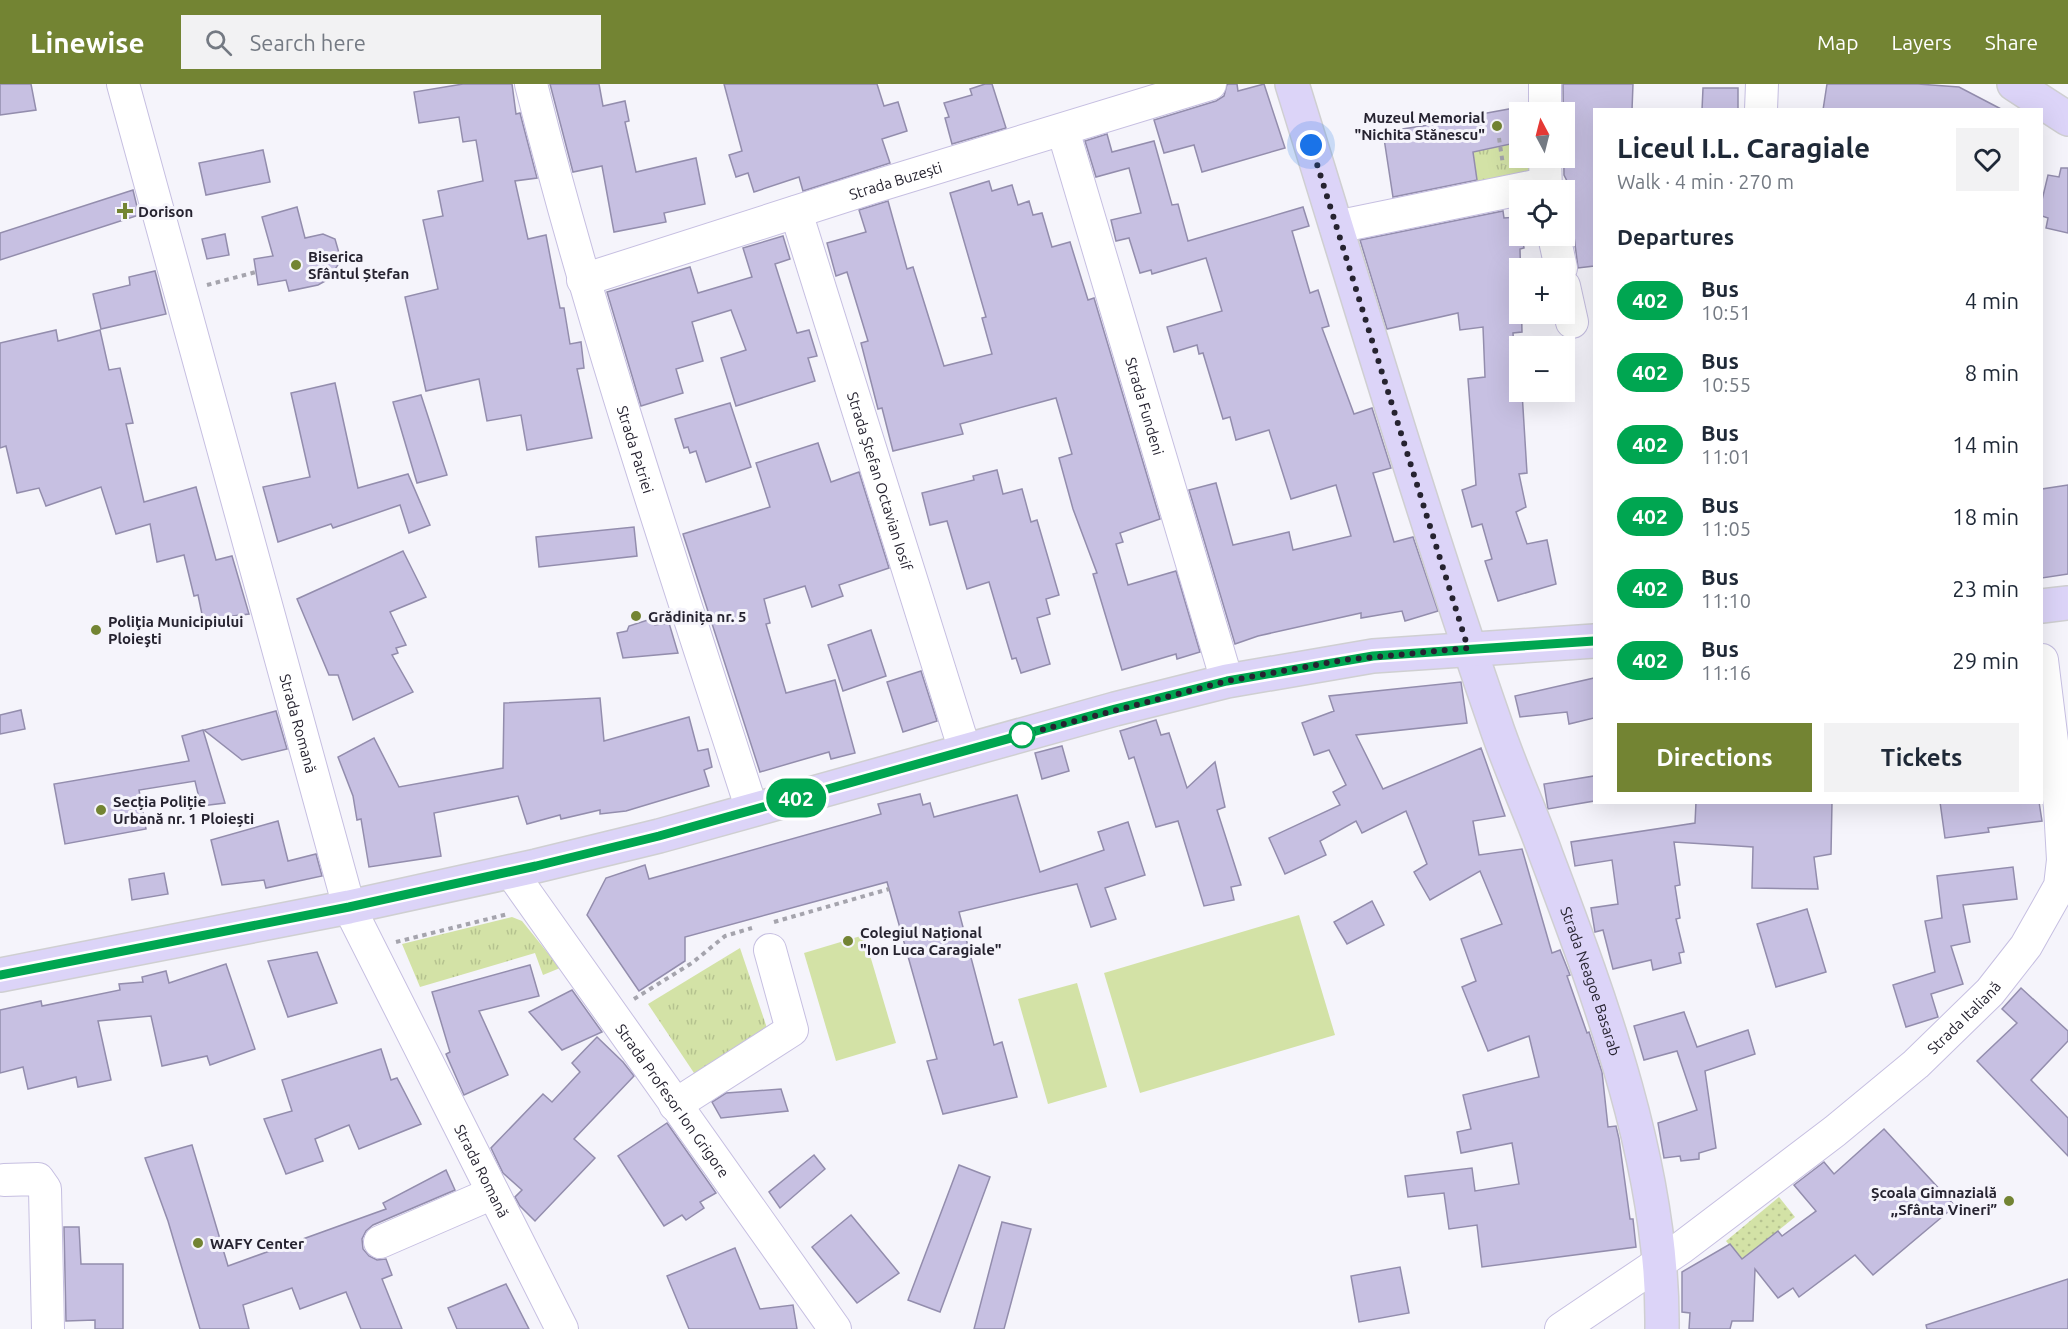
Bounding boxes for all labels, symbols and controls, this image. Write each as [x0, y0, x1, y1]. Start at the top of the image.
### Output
search box [181, 15, 601, 69]
icon: search [202, 26, 235, 59]
text: Linewise [30, 27, 145, 58]
text: Search here [250, 30, 366, 55]
text: Map [1817, 30, 1858, 54]
text: Layers [1891, 30, 1952, 54]
text: Share [1985, 30, 2038, 54]
north arrow [1509, 102, 1575, 168]
map controls [1509, 102, 1575, 402]
place label: Muzeul Memorial "Nichita Stănescu" [1354, 109, 1485, 143]
marker: Muzeul Memorial "Nichita Stănescu" [1490, 119, 1504, 133]
button: heart [1956, 128, 2019, 191]
your location [1296, 130, 1326, 160]
text: Liceul I.L. Caragiale [1617, 132, 1870, 163]
street label: Strada Buzești [847, 158, 944, 203]
text: Walk · 4 min · 270 m [1617, 170, 1794, 193]
button: locate [1509, 180, 1575, 246]
marker: Dorison [116, 202, 134, 220]
place label: Dorison [138, 203, 193, 220]
text: Departures [1617, 224, 1734, 249]
place label: Biserica Sfântul Ștefan [308, 248, 409, 282]
marker: Biserica Sfântul Ștefan [289, 258, 303, 272]
button: + [1509, 258, 1575, 324]
text: Bus [1701, 276, 1739, 301]
text: 402 [1632, 288, 1668, 312]
text: 4 min [1965, 288, 2019, 313]
text: 10:51 [1701, 301, 1751, 324]
button: − [1509, 336, 1575, 402]
text: Bus [1701, 348, 1739, 373]
street label: Strada Fundeni [1123, 355, 1168, 457]
text: 402 [1632, 360, 1668, 384]
text: 8 min [1965, 360, 2019, 385]
text: 10:55 [1701, 373, 1751, 396]
street label: Strada Ștefan Octavian Iosif [844, 390, 916, 573]
street label: Strada Patriei [614, 403, 657, 495]
text: Bus [1701, 420, 1739, 445]
text: 402 [1632, 432, 1668, 456]
text: 14 min [1952, 432, 2019, 457]
text: 11:01 [1701, 445, 1751, 468]
text: Bus [1701, 492, 1739, 517]
text: 402 [1632, 504, 1668, 528]
text: 18 min [1952, 504, 2019, 529]
text: 11:05 [1701, 517, 1751, 540]
text: Bus [1701, 564, 1739, 589]
text: 402 [1632, 576, 1668, 600]
text: 23 min [1952, 576, 2019, 601]
text: 11:10 [1701, 589, 1751, 612]
place label: Grădinița nr. 5 [648, 608, 746, 625]
marker: Grădinița nr. 5 [629, 609, 643, 623]
place label: Poliţia Municipiului Ploieşti [108, 613, 243, 648]
marker: Poliţia Municipiului Ploieşti [89, 623, 103, 637]
text: Bus [1701, 636, 1739, 661]
text: 402 [1632, 648, 1668, 672]
text: 29 min [1952, 648, 2019, 673]
text: 11:16 [1701, 661, 1751, 684]
street label: Strada Romană [277, 672, 320, 775]
unlabelled marker [1009, 722, 1035, 748]
button: Directions [1617, 723, 1812, 792]
button: Tickets [1824, 723, 2019, 792]
line badge: 402 [762, 778, 830, 818]
text: 402 [778, 786, 814, 810]
place label: Secția Poliție Urbană nr. 1 Ploiești [113, 793, 254, 827]
marker: Secția Poliție Urbană nr. 1 Ploiești [94, 803, 108, 817]
street label: Strada Neagoe Basarab [1558, 904, 1625, 1058]
place label: Colegiul Național "Ion Luca Caragiale" [860, 924, 1001, 958]
marker: Colegiul Național "Ion Luca Caragiale" [841, 934, 855, 948]
street label: Strada Italiană [1923, 978, 2004, 1057]
street label: Strada Profesor Ion Grigore [613, 1020, 733, 1180]
street label: Strada Romană [452, 1121, 513, 1220]
place label: Școala Gimnazială ,,Sfânta Vineri” [1871, 1184, 1997, 1218]
marker: Școala Gimnazială ,,Sfânta Vineri” [2002, 1194, 2016, 1208]
place label: WAFY Center [210, 1235, 305, 1252]
marker: WAFY Center [191, 1236, 205, 1250]

